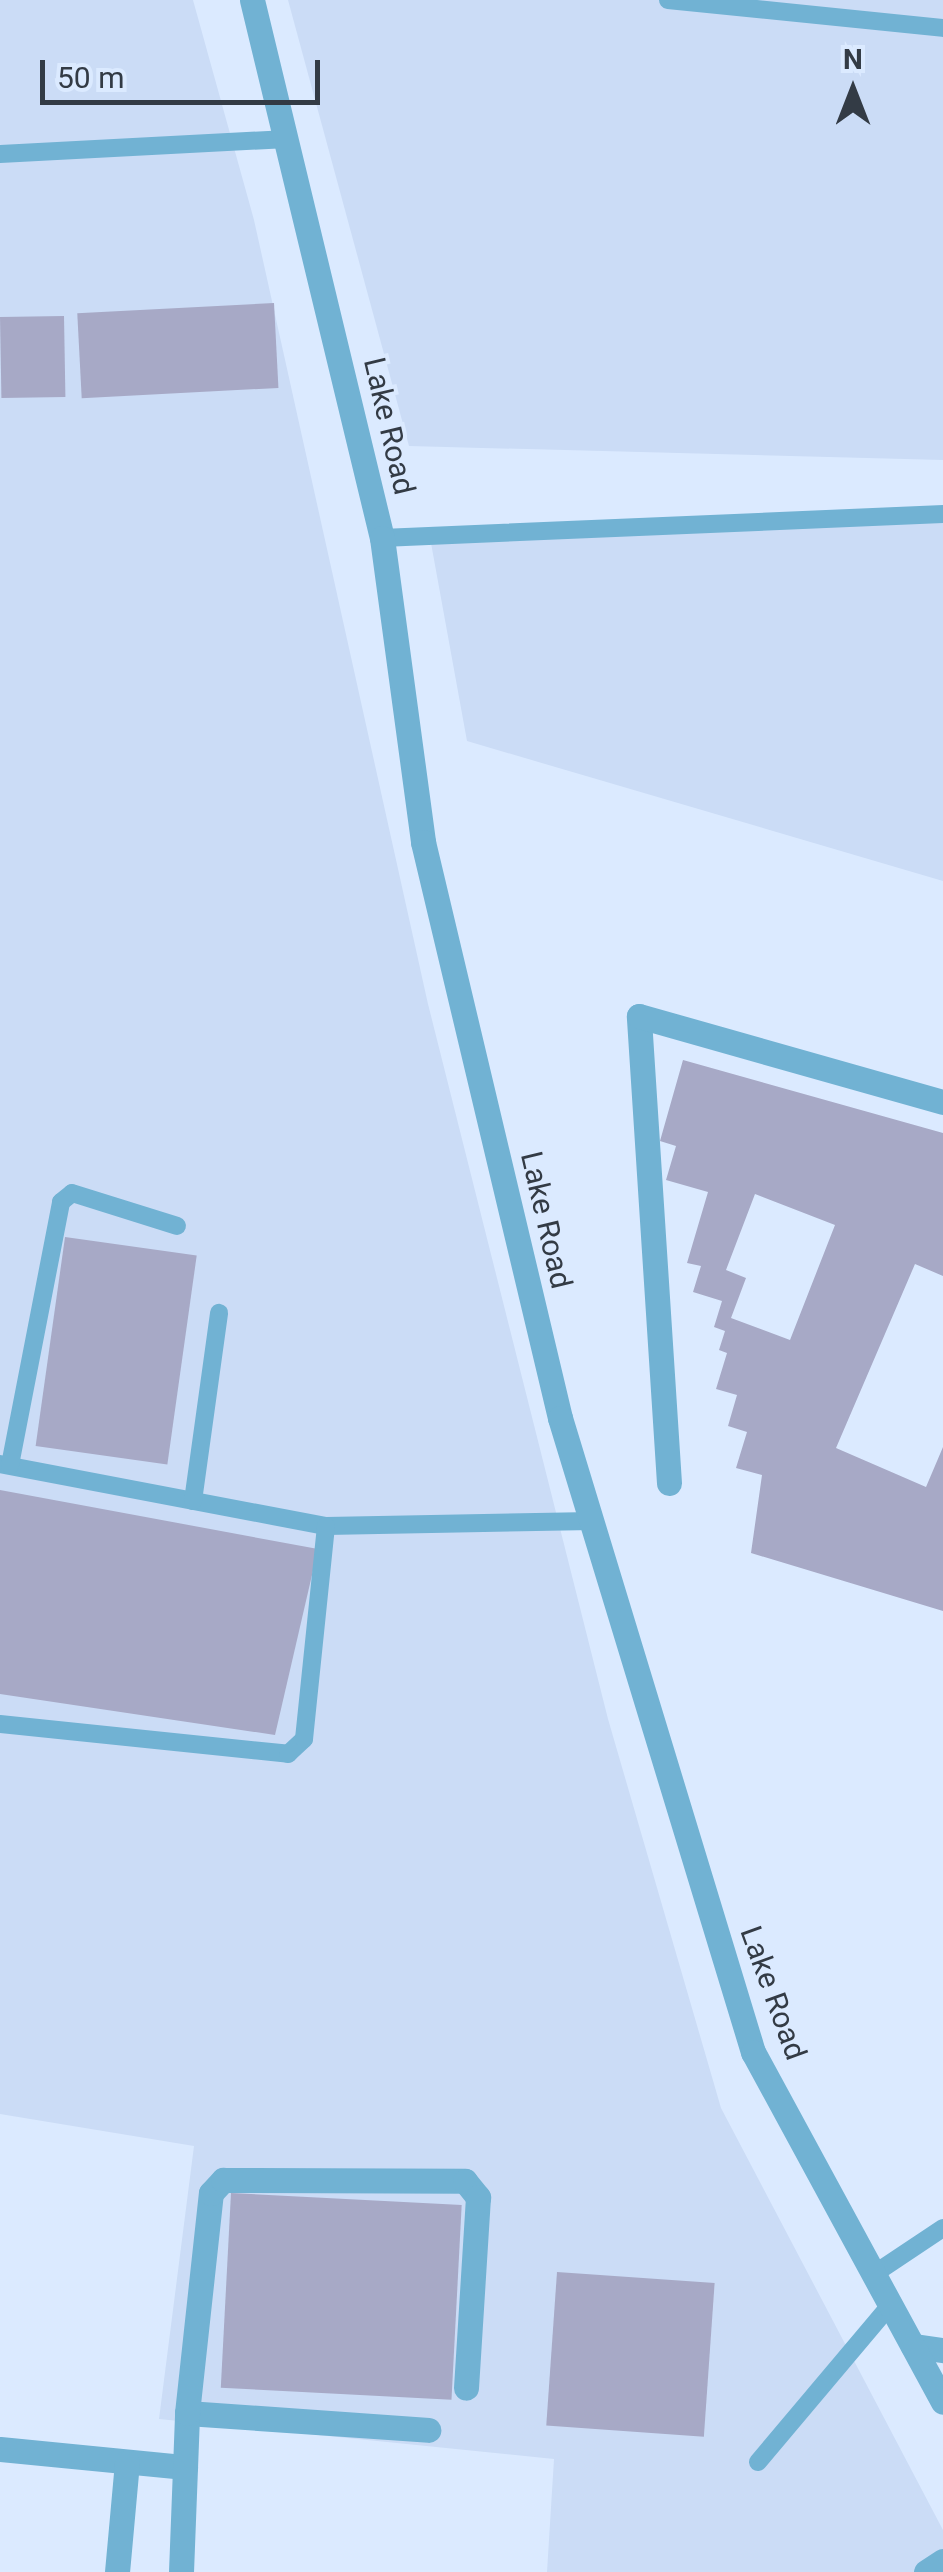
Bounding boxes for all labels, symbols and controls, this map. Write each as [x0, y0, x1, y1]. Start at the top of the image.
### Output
scale bar [45, 40, 325, 102]
north arrow [803, 40, 903, 140]
text: N [843, 43, 863, 76]
text: 50 m [57, 60, 124, 95]
street label: Lake Road [356, 354, 422, 498]
street label: Lake Road [513, 1148, 579, 1292]
street label: Lake Road [732, 1921, 814, 2065]

